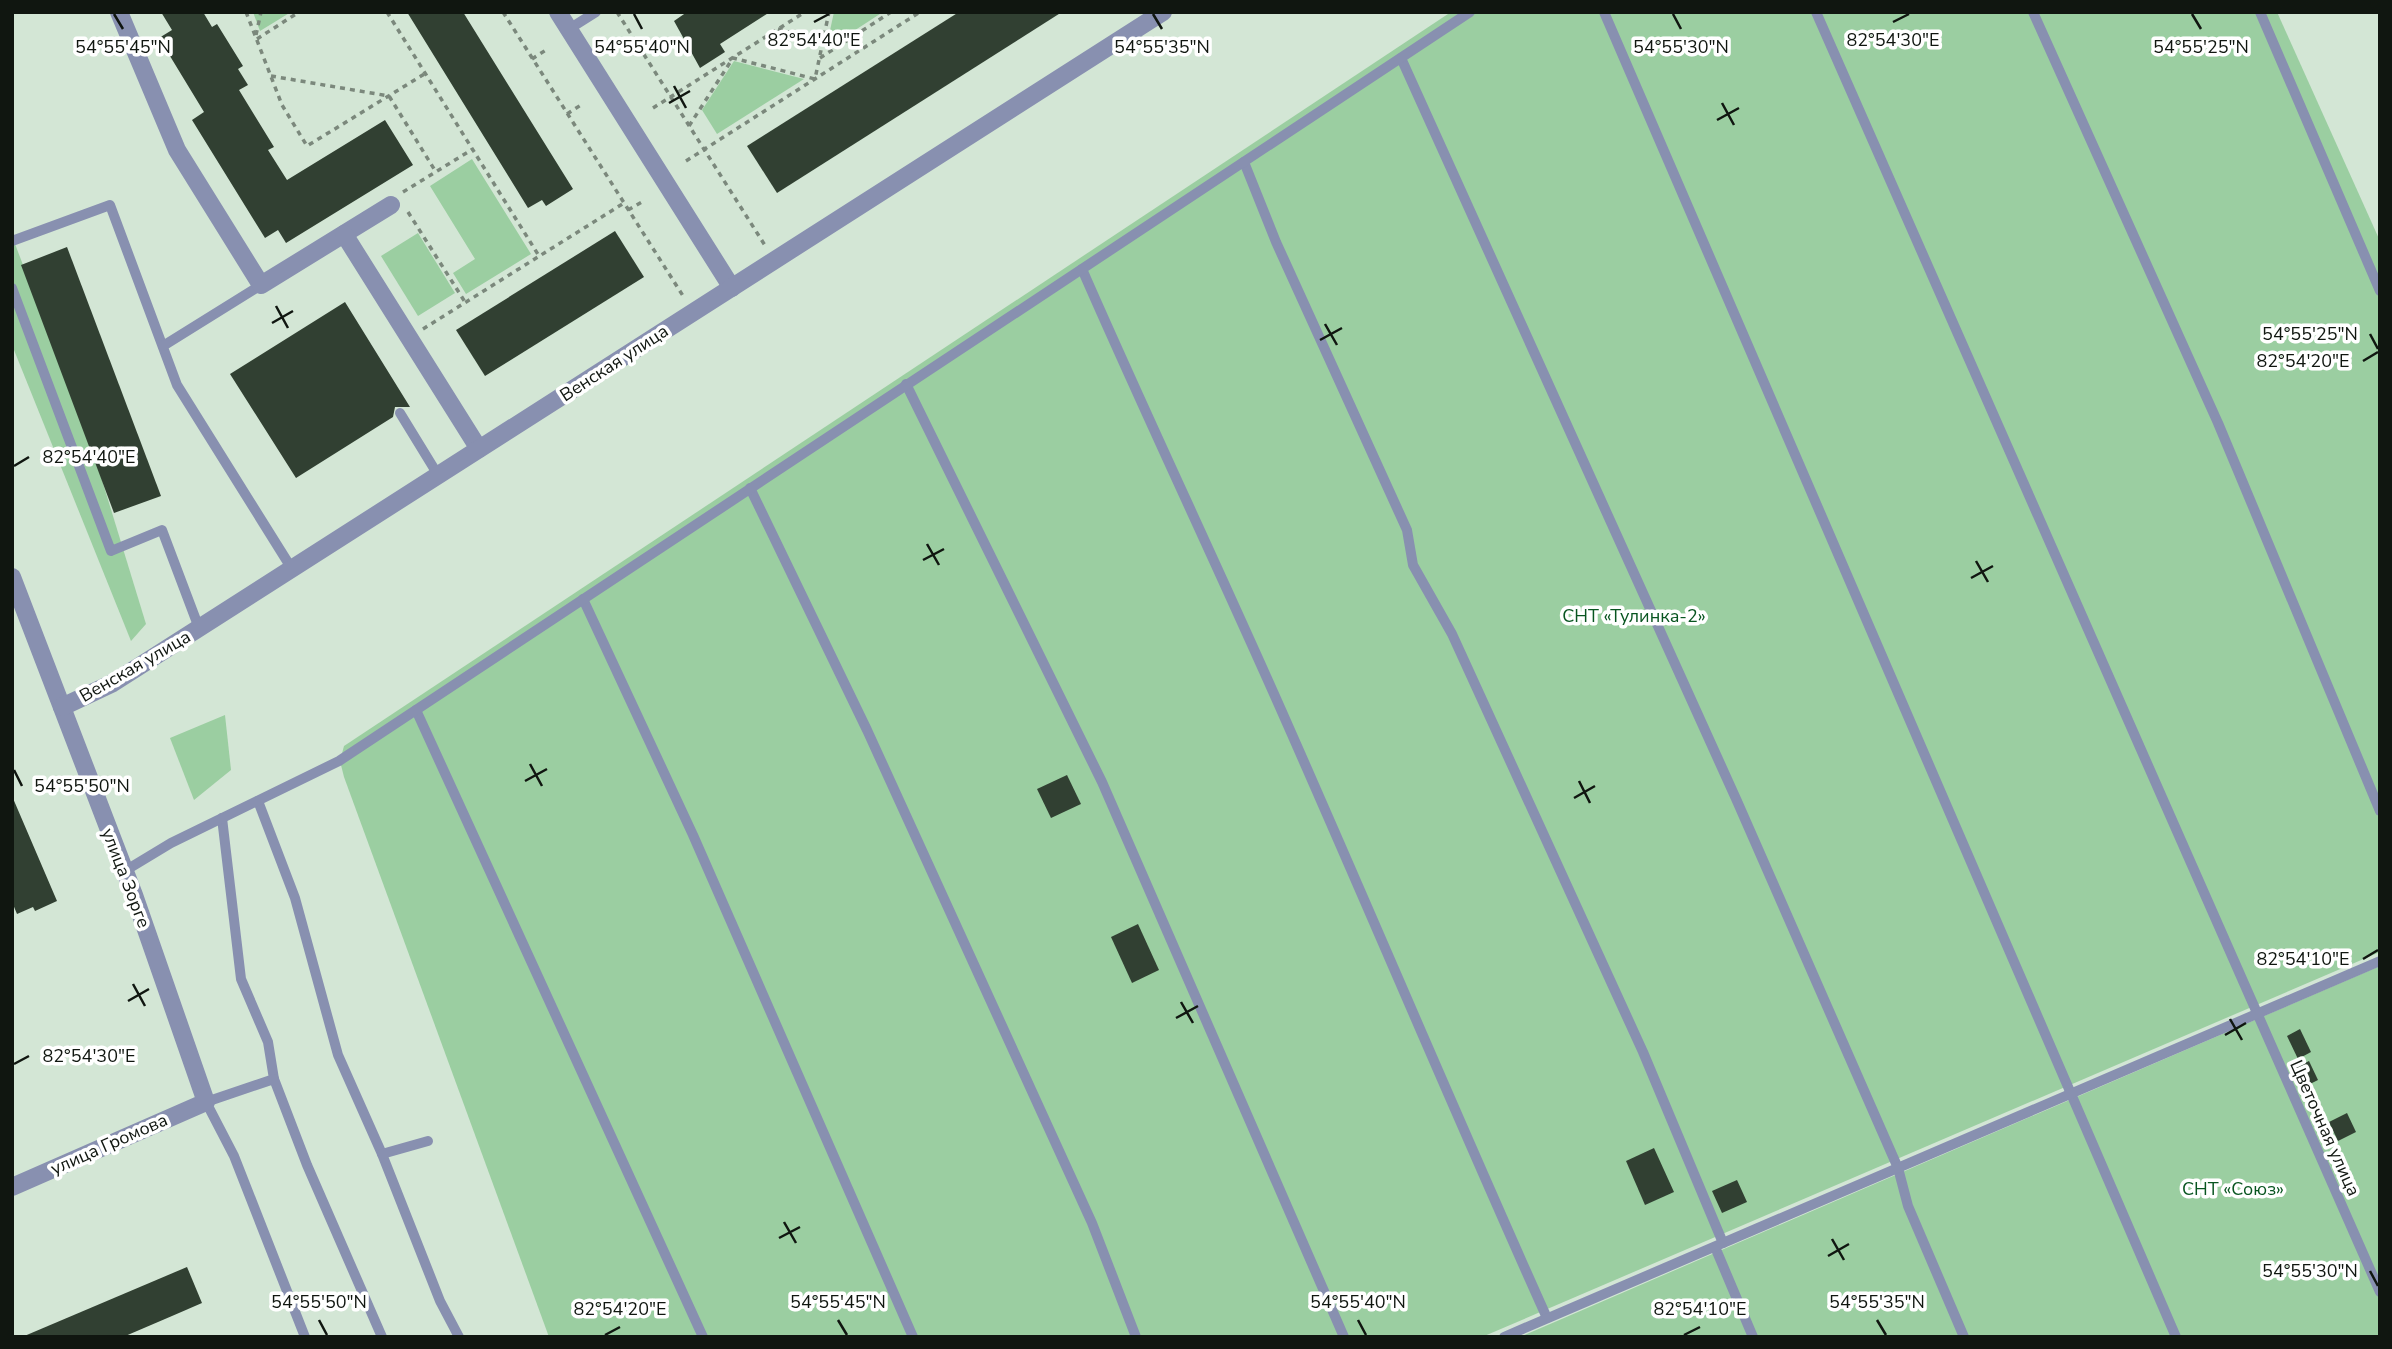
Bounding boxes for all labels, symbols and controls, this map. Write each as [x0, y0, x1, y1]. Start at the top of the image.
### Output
text: 82°54'40"E [768, 28, 861, 52]
text: 82°54'30"E [1847, 28, 1940, 52]
text: 54°55'45"N [75, 35, 171, 59]
text: 54°55'40"N [594, 35, 690, 59]
text: 54°55'35"N [1114, 35, 1210, 59]
text: 54°55'30"N [1633, 35, 1729, 59]
text: 54°55'25"N [2153, 35, 2249, 59]
street label: Венская улица [555, 319, 673, 407]
text: 54°55'25"N [2262, 322, 2358, 346]
text: 82°54'20"E [2257, 349, 2350, 373]
text: 82°54'40"E [43, 445, 136, 469]
park label: СНТ «Тулинка-2» [1562, 604, 1706, 628]
street label: Венская улица [75, 624, 195, 708]
text: 54°55'50"N [34, 774, 130, 798]
street label: улица Зорге [96, 825, 156, 931]
text: 82°54'10"E [2257, 947, 2350, 971]
text: 82°54'30"E [43, 1044, 136, 1068]
street label: Цветочная улица [2284, 1056, 2366, 1200]
street label: улица Громова [47, 1107, 171, 1181]
park label: СНТ «Союз» [2182, 1177, 2284, 1201]
text: 54°55'30"N [2262, 1259, 2358, 1283]
text: 54°55'50"N [271, 1290, 367, 1314]
text: 54°55'45"N [790, 1290, 886, 1314]
text: 54°55'40"N [1310, 1290, 1406, 1314]
text: 54°55'35"N [1829, 1290, 1925, 1314]
text: 82°54'20"E [574, 1297, 667, 1321]
text: 82°54'10"E [1654, 1297, 1747, 1321]

